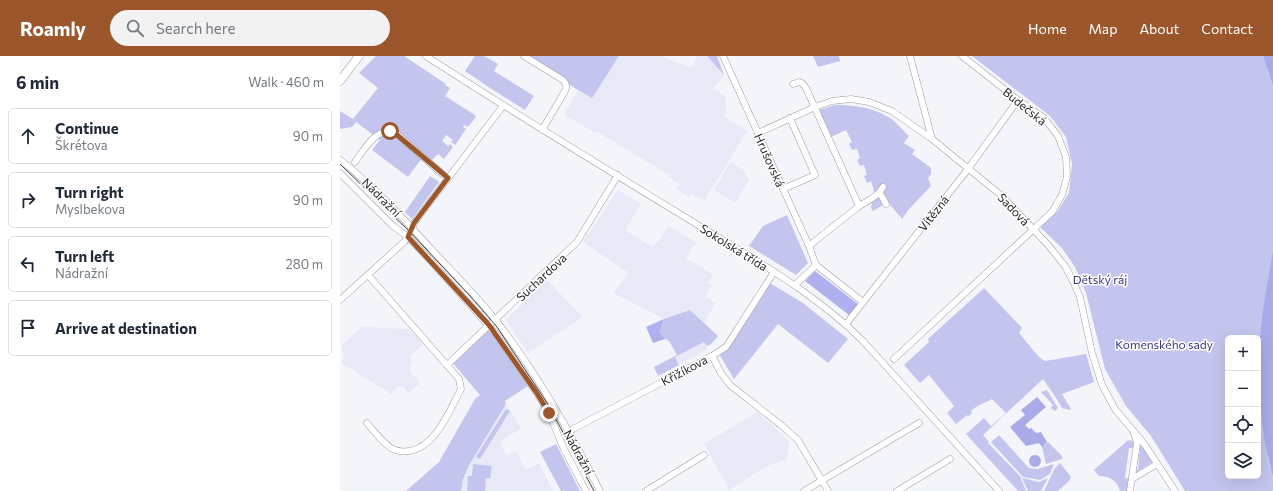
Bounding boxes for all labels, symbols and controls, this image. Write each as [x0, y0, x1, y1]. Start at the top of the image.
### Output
search box [110, 10, 390, 46]
text: Roamly [20, 17, 86, 40]
icon: search [124, 17, 146, 39]
text: Search here [156, 19, 235, 37]
text: Home [1028, 20, 1067, 37]
text: Map [1089, 20, 1117, 37]
text: About [1139, 20, 1179, 37]
text: Contact [1201, 20, 1253, 37]
text: 6 min [16, 72, 59, 93]
text: Walk · 460 m [248, 74, 324, 90]
street label: Budečská [1000, 84, 1050, 128]
text: Continue [55, 119, 119, 137]
route start [381, 122, 399, 140]
icon: ahead [17, 125, 39, 147]
text: 90 m [293, 128, 323, 144]
street label: Hrušovská [752, 131, 788, 189]
text: Škrétova [55, 137, 108, 153]
street label: Nádražní [360, 175, 405, 220]
text: Turn right [55, 183, 124, 201]
icon: right [17, 189, 39, 211]
street label: Sadová [995, 190, 1033, 228]
text: 90 m [293, 192, 323, 208]
street label: Vítězná [915, 192, 951, 234]
text: Myslbekova [55, 201, 125, 217]
street label: Sokolská třída [698, 221, 770, 273]
text: Turn left [55, 247, 114, 265]
street label: Suchardova [513, 250, 569, 304]
icon: left [17, 253, 39, 275]
text: 280 m [286, 256, 323, 272]
text: Nádražní [55, 265, 108, 281]
park label: Dětský ráj [1073, 272, 1127, 286]
icon: arrive [17, 317, 39, 339]
text: Arrive at destination [55, 319, 197, 337]
map controls [1225, 335, 1261, 479]
button: + [1225, 335, 1261, 371]
park label: Komenského sady [1115, 337, 1213, 351]
street label: Křižíkova [658, 352, 710, 388]
button: − [1225, 371, 1261, 407]
route end [540, 404, 558, 422]
button: locate [1225, 407, 1261, 443]
street label: Nádražní [561, 427, 597, 478]
button: layers [1225, 443, 1261, 479]

